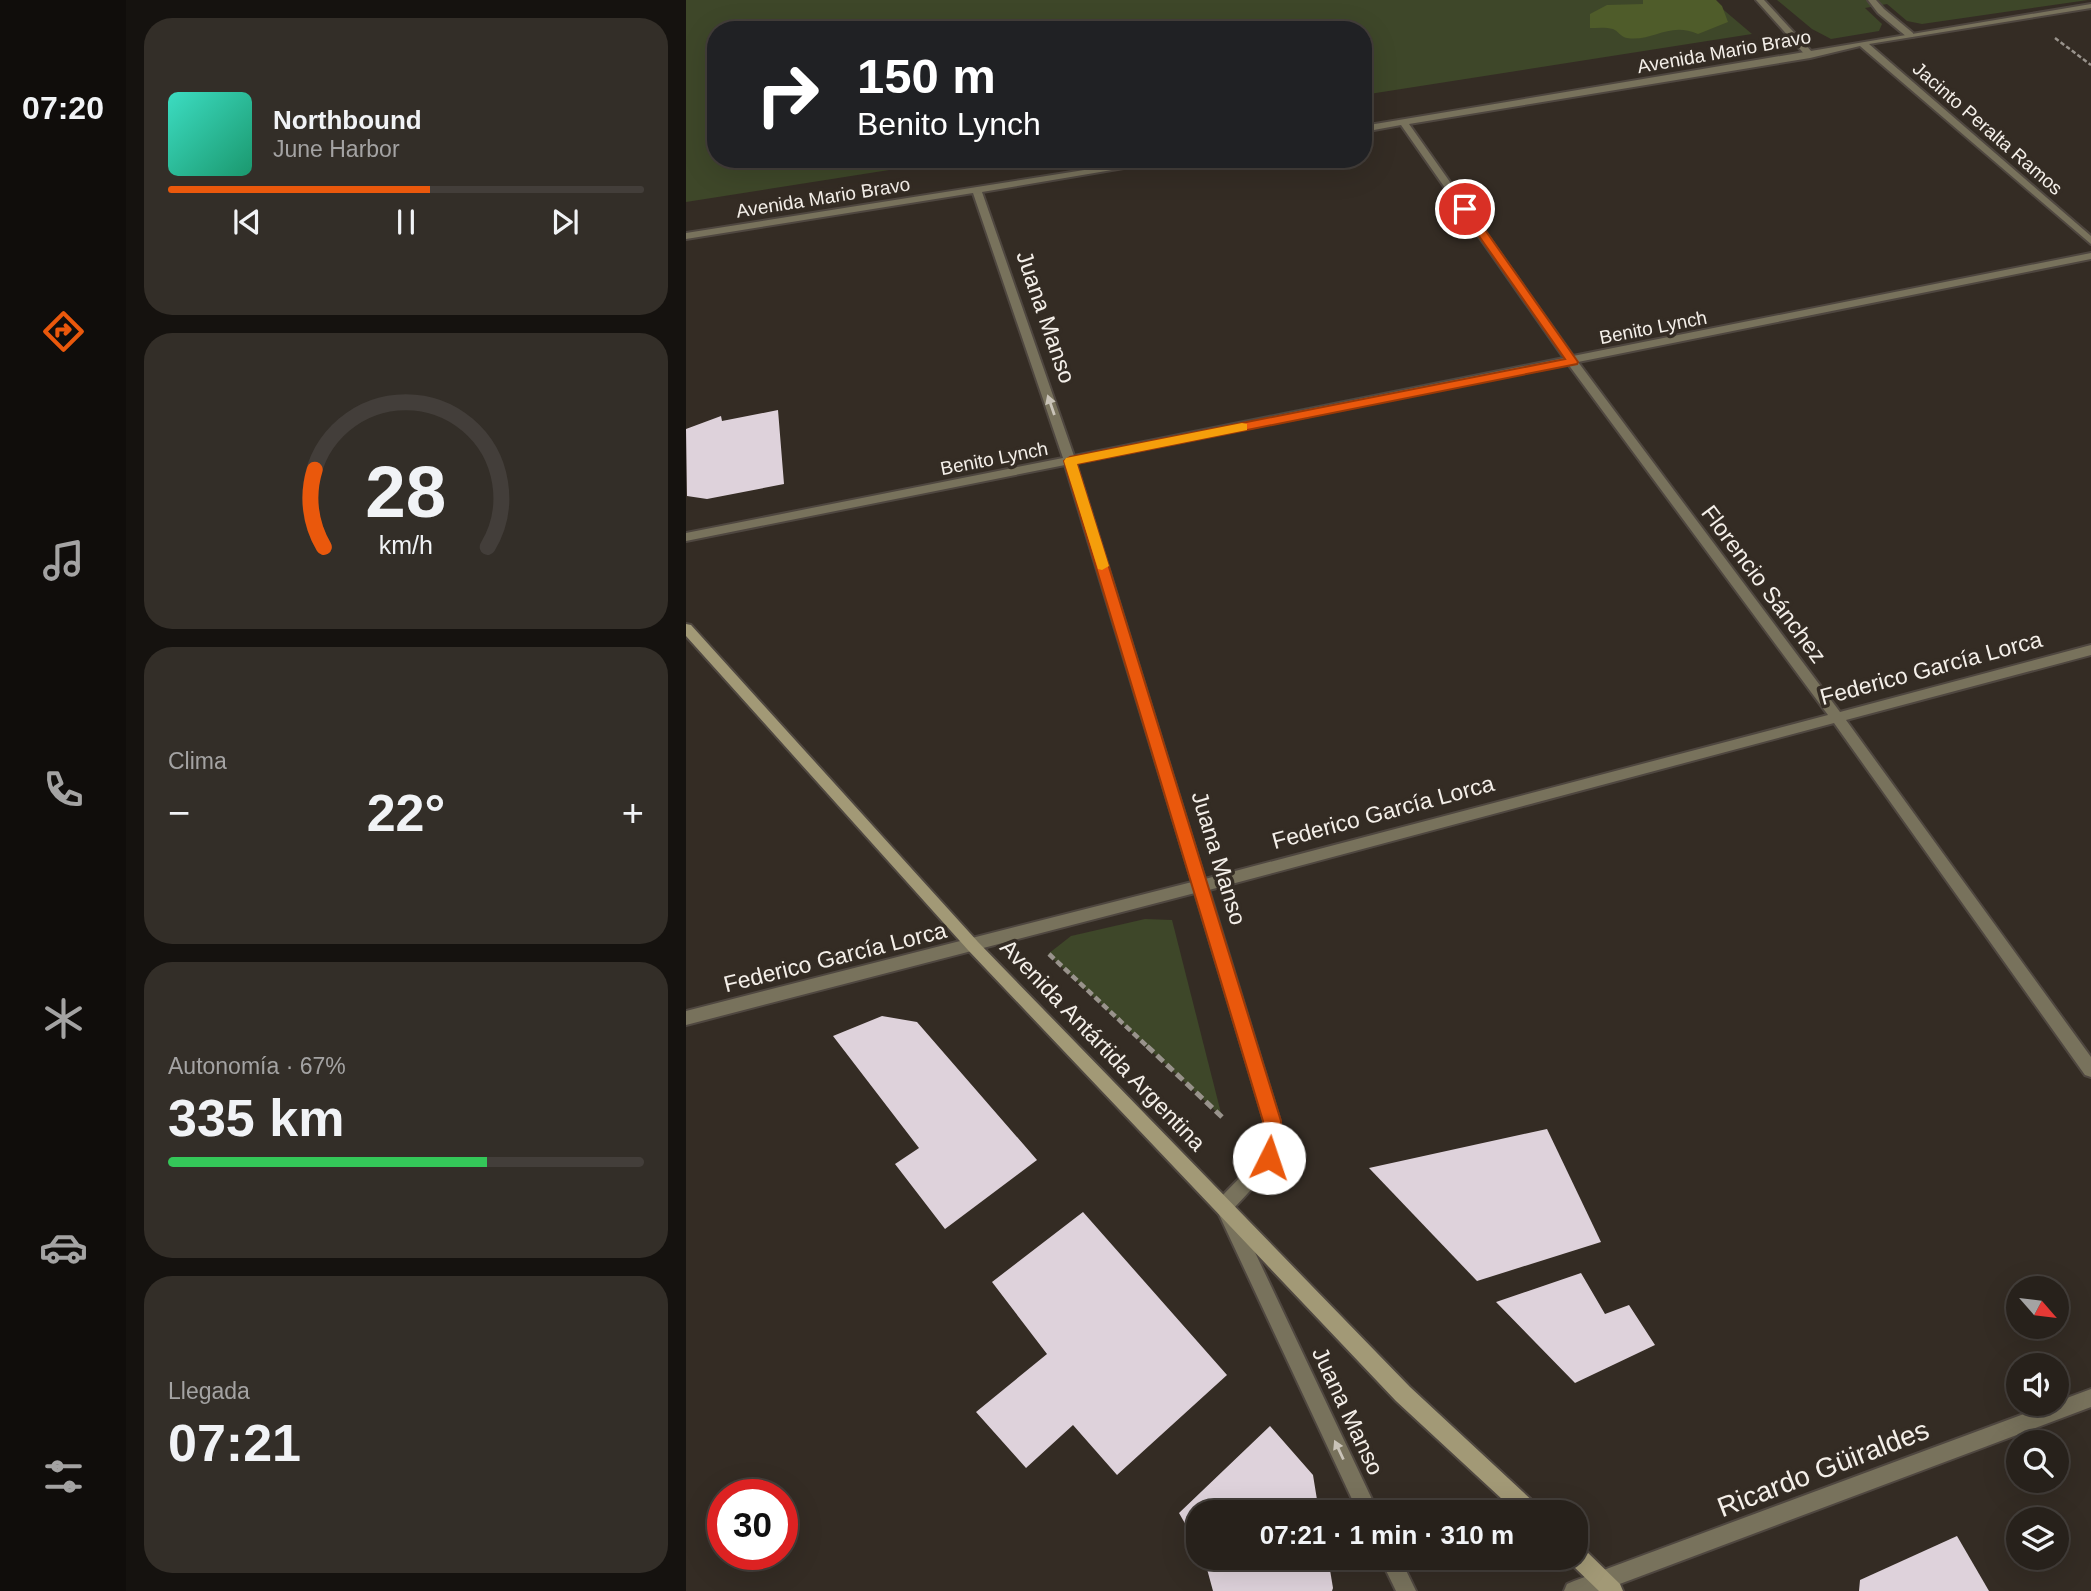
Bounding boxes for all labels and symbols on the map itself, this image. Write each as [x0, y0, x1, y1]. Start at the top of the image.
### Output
street label: Avenida Mario Bravo [1636, 26, 1813, 77]
street label: Jacinto Peralta Ramos [1909, 58, 2067, 199]
street label: Avenida Mario Bravo [735, 173, 912, 222]
pin [1435, 179, 1495, 239]
street label: Juana Manso [1011, 247, 1081, 387]
street label: Benito Lynch [1598, 307, 1709, 348]
one-way arrow [1045, 395, 1056, 416]
street label: Benito Lynch [939, 438, 1050, 479]
street label: Florencio Sánchez [1696, 500, 1832, 668]
street label: Federico García Lorca [1817, 626, 2045, 710]
street label: Federico García Lorca [1269, 770, 1497, 854]
street label: Juana Manso [1186, 788, 1252, 928]
street label: Federico García Lorca [721, 917, 949, 997]
street label: Avenida Antártida Argentina [995, 934, 1211, 1156]
position arrow [1232, 1121, 1306, 1195]
north arrow [2006, 1276, 2068, 1339]
street label: Juana Manso [1307, 1343, 1389, 1479]
street label: Ricardo Güiraldes [1713, 1414, 1933, 1523]
one-way arrow [1333, 1440, 1345, 1460]
speed limit sign: 30 [707, 1479, 798, 1570]

